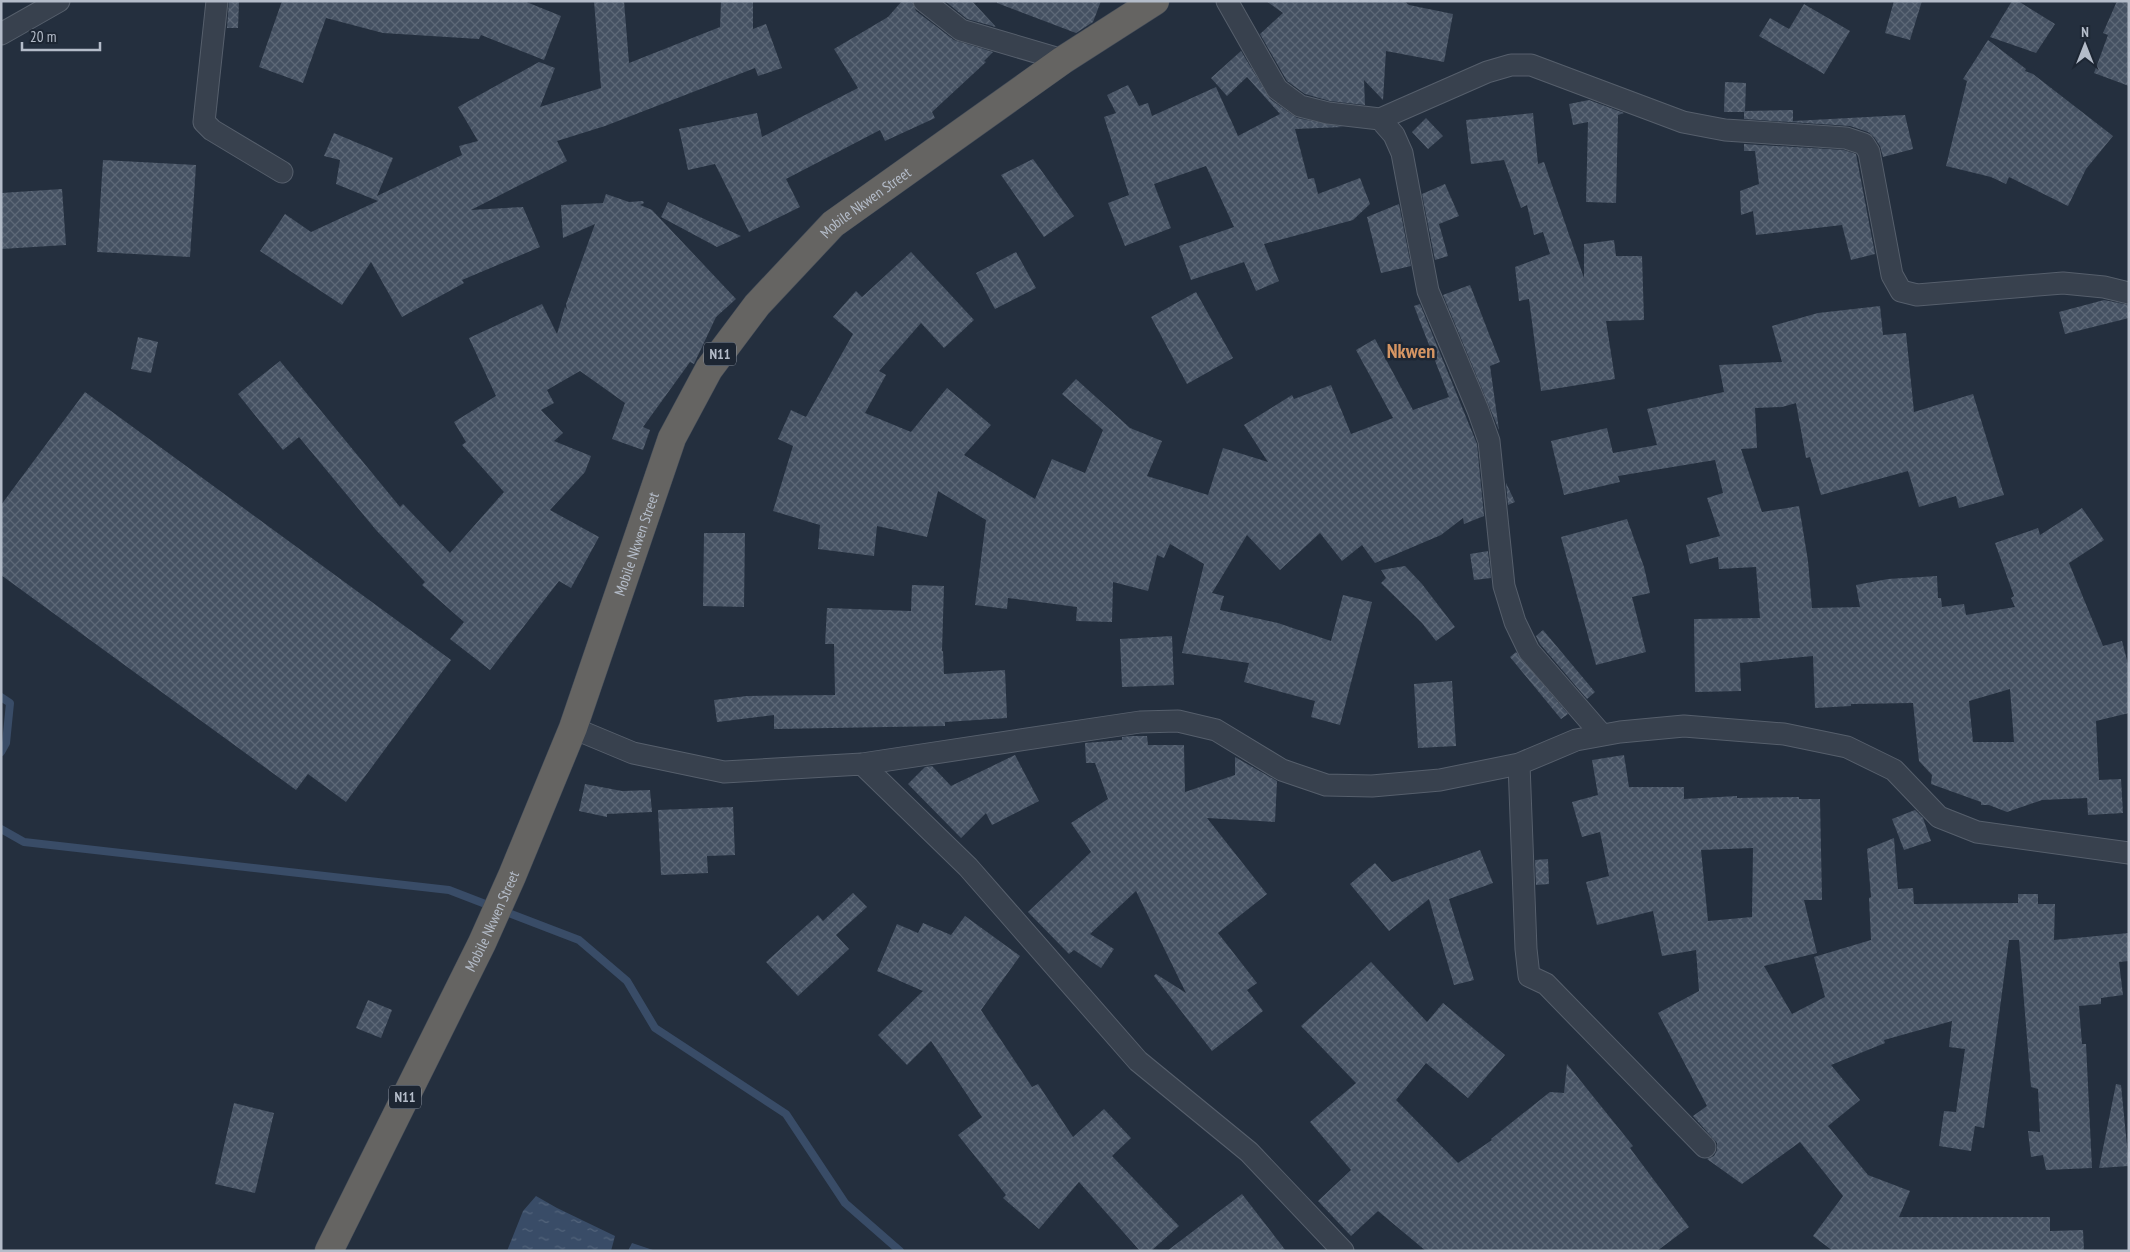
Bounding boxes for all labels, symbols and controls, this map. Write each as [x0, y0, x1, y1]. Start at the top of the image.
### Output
scale bar [22, 20, 100, 52]
north arrow [2060, 20, 2110, 70]
text: N [2081, 23, 2089, 41]
text: 20 m [30, 27, 56, 46]
street label: Mobile Nkwen Street [816, 162, 914, 242]
district label: Nkwen [1387, 338, 1435, 364]
road number: N11 [704, 342, 736, 366]
street label: Mobile Nkwen Street [609, 489, 662, 598]
street label: Mobile Nkwen Street [460, 868, 523, 974]
road number: N11 [389, 1086, 421, 1108]

